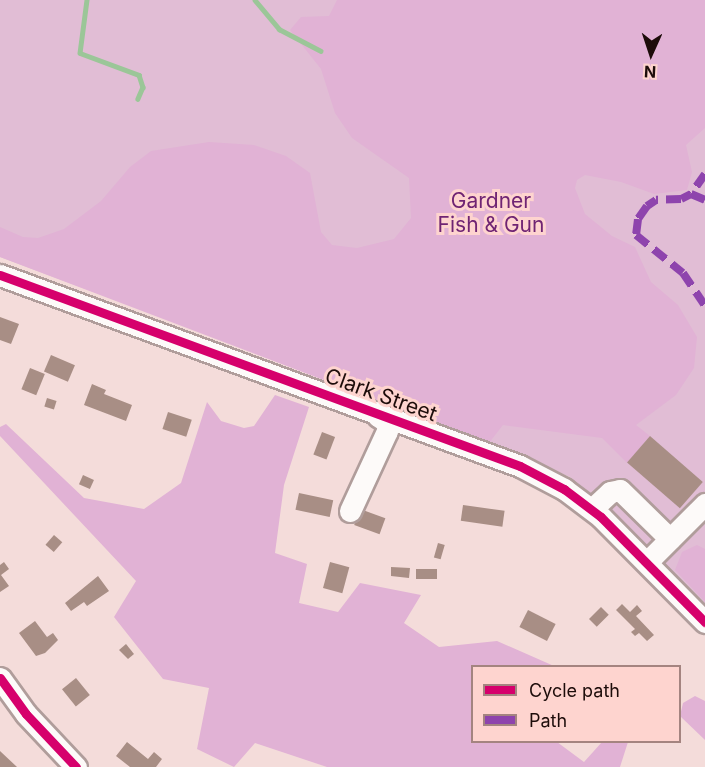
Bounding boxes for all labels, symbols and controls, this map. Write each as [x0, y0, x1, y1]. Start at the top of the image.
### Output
north arrow [621, 24, 681, 84]
text: N [643, 62, 657, 82]
park label: Gardner Fish & Gun [438, 188, 544, 238]
street label: Clark Street [322, 363, 440, 427]
legend [471, 665, 681, 743]
text: Cycle path [529, 680, 620, 701]
text: Path [529, 710, 567, 731]

